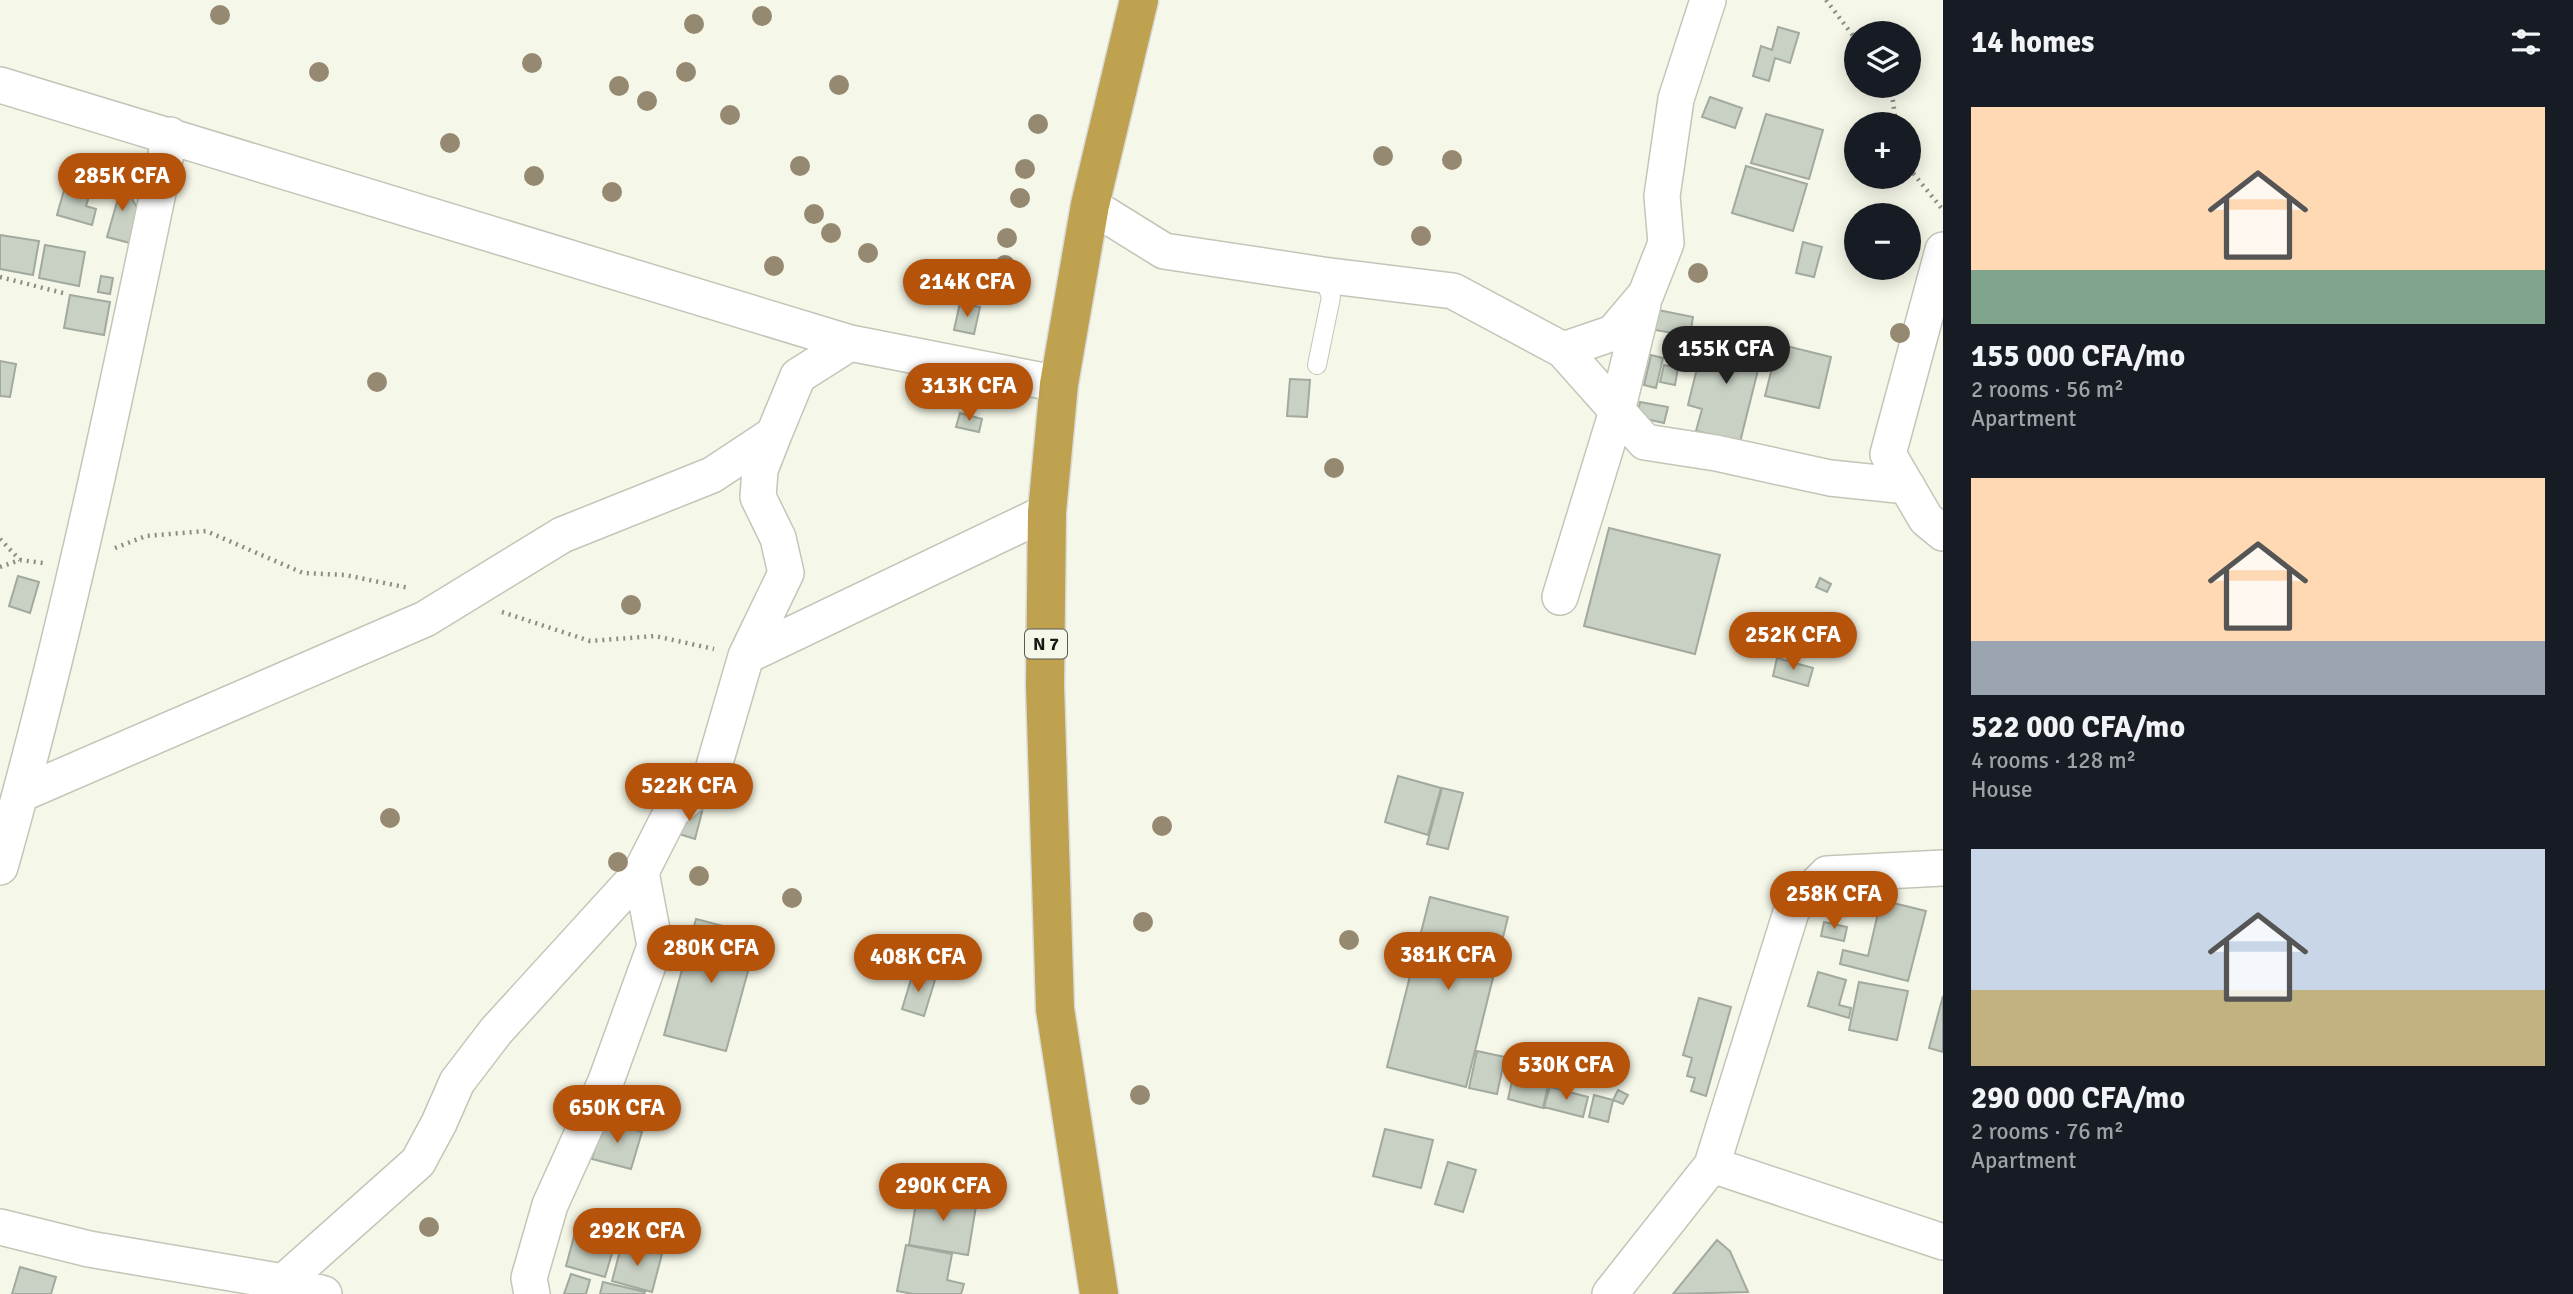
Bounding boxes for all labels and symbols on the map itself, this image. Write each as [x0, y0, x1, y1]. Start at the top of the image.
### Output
pin: 285K CFA [50, 154, 194, 213]
pin: 214K CFA [895, 260, 1039, 319]
pin: 155K CFA [1654, 326, 1798, 386]
pin: 313K CFA [897, 364, 1041, 423]
pin: 252K CFA [1721, 612, 1865, 672]
road number: N 7 [1025, 630, 1067, 658]
pin: 522K CFA [617, 764, 761, 823]
pin: 258K CFA [1762, 872, 1906, 931]
pin: 280K CFA [639, 926, 783, 985]
pin: 381K CFA [1376, 932, 1520, 992]
pin: 408K CFA [846, 934, 990, 994]
pin: 530K CFA [1494, 1042, 1638, 1102]
pin: 650K CFA [545, 1086, 689, 1145]
pin: 290K CFA [871, 1164, 1015, 1223]
pin: 292K CFA [565, 1208, 709, 1268]

